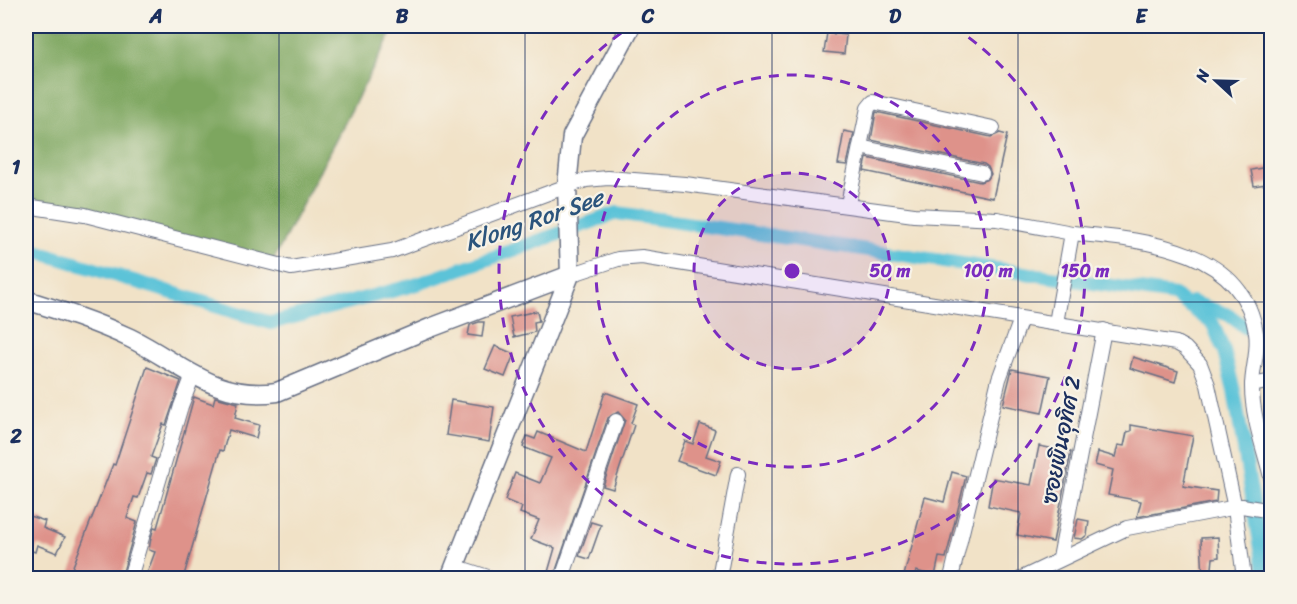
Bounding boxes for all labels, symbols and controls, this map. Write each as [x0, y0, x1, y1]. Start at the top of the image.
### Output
text: A [148, 0, 163, 34]
text: B [396, 0, 409, 34]
text: C [641, 0, 655, 34]
text: D [889, 0, 902, 34]
text: E [1135, 0, 1148, 34]
north arrow [1186, 51, 1246, 111]
text: N [1187, 64, 1218, 87]
text: 1 [12, 150, 21, 185]
water label: Klong Ror See [459, 176, 612, 263]
text: 50 m [870, 255, 911, 287]
text: 100 m [964, 255, 1013, 287]
text: 150 m [1061, 255, 1109, 287]
centre of rings [782, 261, 802, 281]
street label: ซอยพินอุทิศ 2 [1029, 372, 1093, 507]
text: 2 [9, 419, 22, 454]

